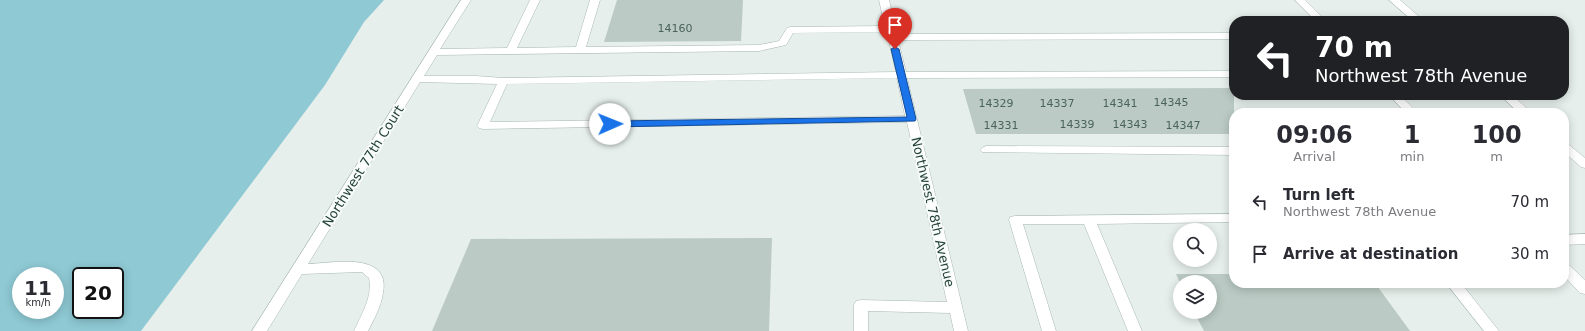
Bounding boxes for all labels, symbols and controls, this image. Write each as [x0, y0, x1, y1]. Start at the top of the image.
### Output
pin [878, 8, 912, 49]
icon: arrive [884, 14, 906, 36]
house number: 14160 [658, 22, 693, 35]
text: 70 m [1315, 31, 1393, 64]
icon: left [1249, 32, 1301, 84]
text: Northwest 78th Avenue [1315, 65, 1527, 86]
house number: 14345 [1154, 96, 1189, 109]
house number: 14329 [979, 97, 1014, 110]
house number: 14337 [1040, 97, 1075, 110]
house number: 14341 [1103, 97, 1138, 110]
street label: Northwest 77th Court [319, 102, 407, 230]
position arrow [589, 103, 631, 145]
house number: 14339 [1060, 118, 1095, 131]
house number: 14343 [1113, 118, 1148, 131]
house number: 14331 [984, 119, 1019, 132]
house number: 14347 [1166, 119, 1201, 132]
text: 09:06 [1276, 121, 1353, 149]
text: 1 [1404, 121, 1420, 149]
text: 100 [1472, 121, 1522, 149]
street label: Northwest 78th Avenue [908, 136, 958, 288]
text: Arrival [1293, 149, 1336, 164]
text: min [1400, 149, 1424, 164]
text: m [1490, 149, 1503, 164]
text: Turn left [1283, 186, 1355, 204]
icon: left [1249, 191, 1271, 213]
text: 70 m [1511, 193, 1549, 211]
text: Northwest 78th Avenue [1283, 204, 1436, 219]
map controls [1173, 223, 1217, 319]
button: search [1173, 223, 1217, 267]
icon: arrive [1249, 243, 1271, 265]
text: Arrive at destination [1283, 245, 1458, 263]
text: 30 m [1511, 245, 1549, 263]
speed limit sign: 20 [72, 267, 124, 319]
button: layers [1173, 275, 1217, 319]
text: 11 [24, 276, 52, 300]
text: km/h [25, 297, 51, 308]

